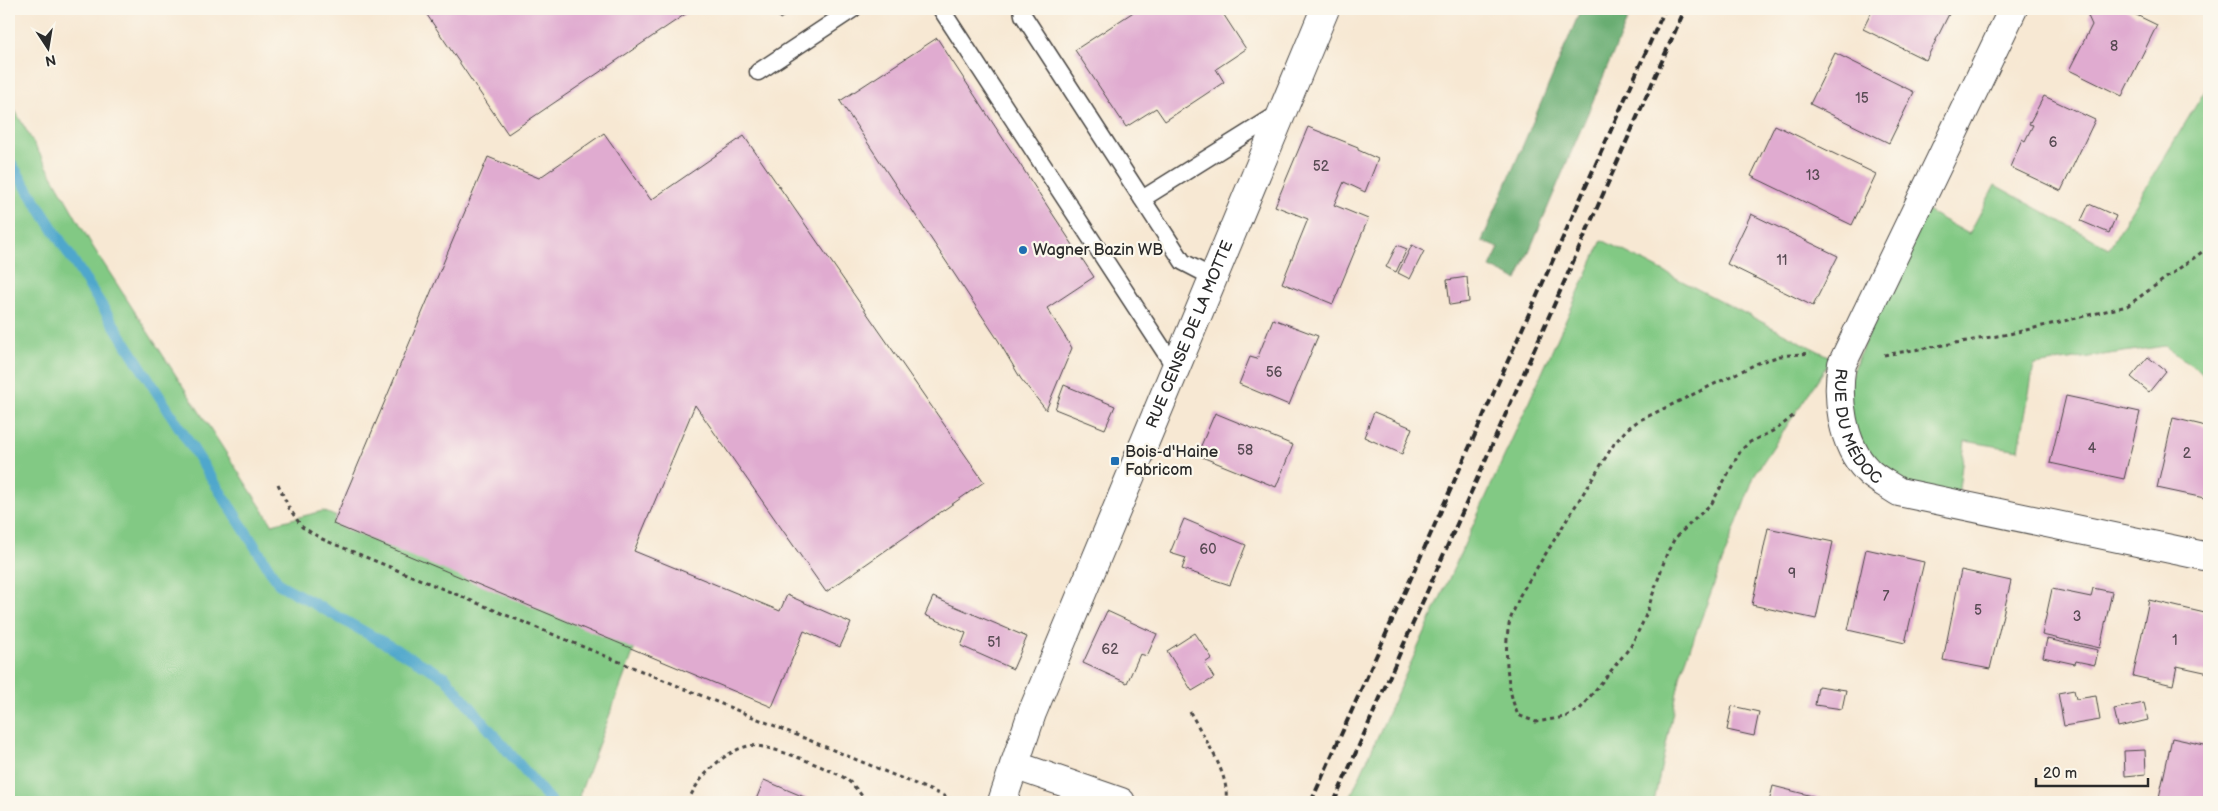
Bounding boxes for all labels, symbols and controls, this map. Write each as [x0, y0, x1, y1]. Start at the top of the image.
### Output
north arrow [22, 22, 72, 72]
house number: 8 [2110, 38, 2118, 55]
text: N [44, 51, 58, 70]
house number: 15 [1855, 90, 1869, 107]
house number: 6 [2049, 134, 2058, 151]
house number: 52 [1313, 158, 1330, 175]
house number: 13 [1806, 167, 1820, 184]
street label: RUE CENSE DE LA MOTTE [1142, 238, 1237, 431]
place label: Wagner Bazin WB [1033, 241, 1163, 260]
marker: Wagner Bazin WB [1017, 244, 1029, 256]
house number: 11 [1777, 252, 1787, 269]
house number: 56 [1266, 364, 1283, 381]
street label: RUE DU MÉDOC [1830, 368, 1885, 488]
house number: 4 [2088, 440, 2097, 457]
house number: 58 [1237, 442, 1253, 459]
place label: Bois-d'Haine Fabricom [1125, 443, 1219, 480]
house number: 2 [2183, 445, 2192, 462]
marker: Bois-d'Haine Fabricom [1109, 455, 1121, 467]
house number: 60 [1200, 541, 1216, 558]
house number: 9 [1788, 565, 1796, 582]
house number: 7 [1883, 588, 1890, 605]
house number: 5 [1974, 602, 1982, 619]
house number: 3 [2073, 608, 2081, 625]
house number: 1 [2172, 632, 2178, 649]
house number: 51 [987, 634, 1001, 651]
house number: 62 [1102, 641, 1119, 658]
scale bar [2036, 756, 2148, 788]
text: 20 m [2043, 764, 2077, 783]

